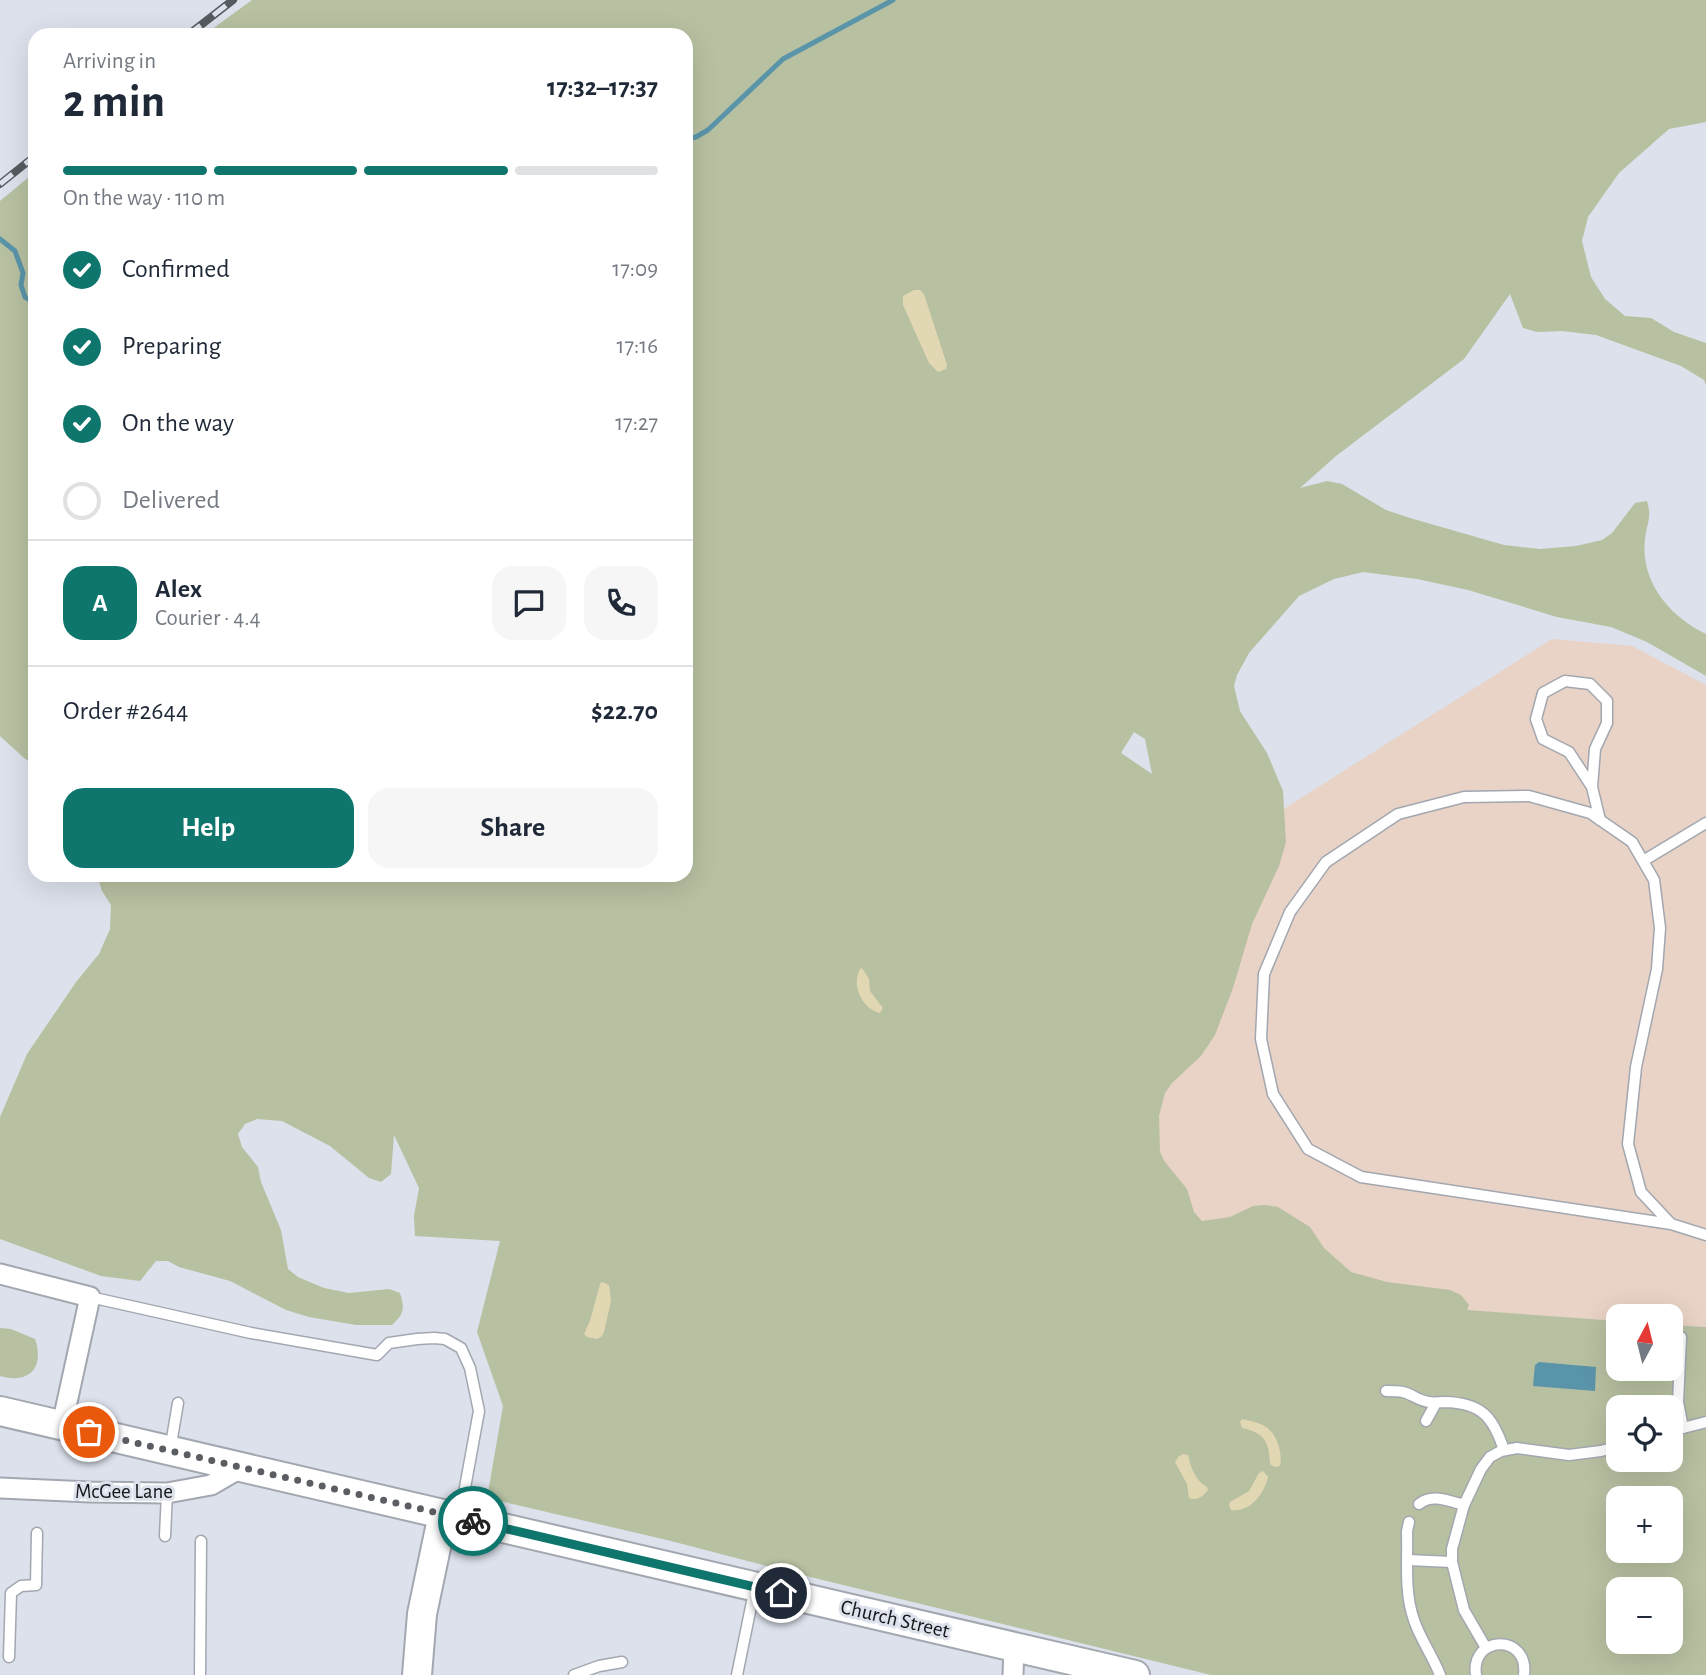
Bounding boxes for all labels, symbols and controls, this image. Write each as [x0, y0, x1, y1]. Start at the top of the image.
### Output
text: Arriving in [63, 50, 156, 73]
text: 17:32–17:37 [547, 74, 658, 100]
text: 2 min [63, 79, 165, 125]
text: On the way · 110 m [63, 187, 225, 210]
icon: check [63, 251, 101, 289]
text: Confirmed [122, 256, 230, 282]
text: 17:09 [612, 258, 658, 281]
icon: check [63, 328, 101, 366]
text: Preparing [122, 333, 221, 359]
text: 17:16 [617, 335, 658, 358]
icon: check [63, 405, 101, 443]
text: On the way [122, 410, 234, 436]
text: 17:27 [615, 412, 658, 435]
text: Delivered [122, 487, 220, 513]
button: chat [492, 566, 566, 640]
button: phone [584, 566, 658, 640]
text: Alex [155, 576, 202, 602]
text: A [92, 590, 108, 616]
text: Courier · 4.4 [155, 607, 261, 630]
text: Order #2644 [63, 698, 189, 724]
text: $22.70 [591, 698, 658, 724]
button: Help [63, 788, 354, 868]
button: Share [368, 788, 658, 868]
north arrow [1606, 1304, 1684, 1381]
map controls [1606, 1304, 1683, 1654]
button: locate [1606, 1395, 1683, 1472]
pin [59, 1402, 119, 1462]
icon: bag [70, 1413, 108, 1451]
street label: McGee Lane [75, 1481, 173, 1502]
courier [438, 1486, 508, 1556]
button: + [1606, 1486, 1683, 1563]
icon: bike [454, 1502, 492, 1540]
pin [751, 1563, 811, 1623]
icon: home [762, 1574, 800, 1612]
button: − [1606, 1577, 1683, 1654]
street label: Church Street [839, 1596, 952, 1642]

